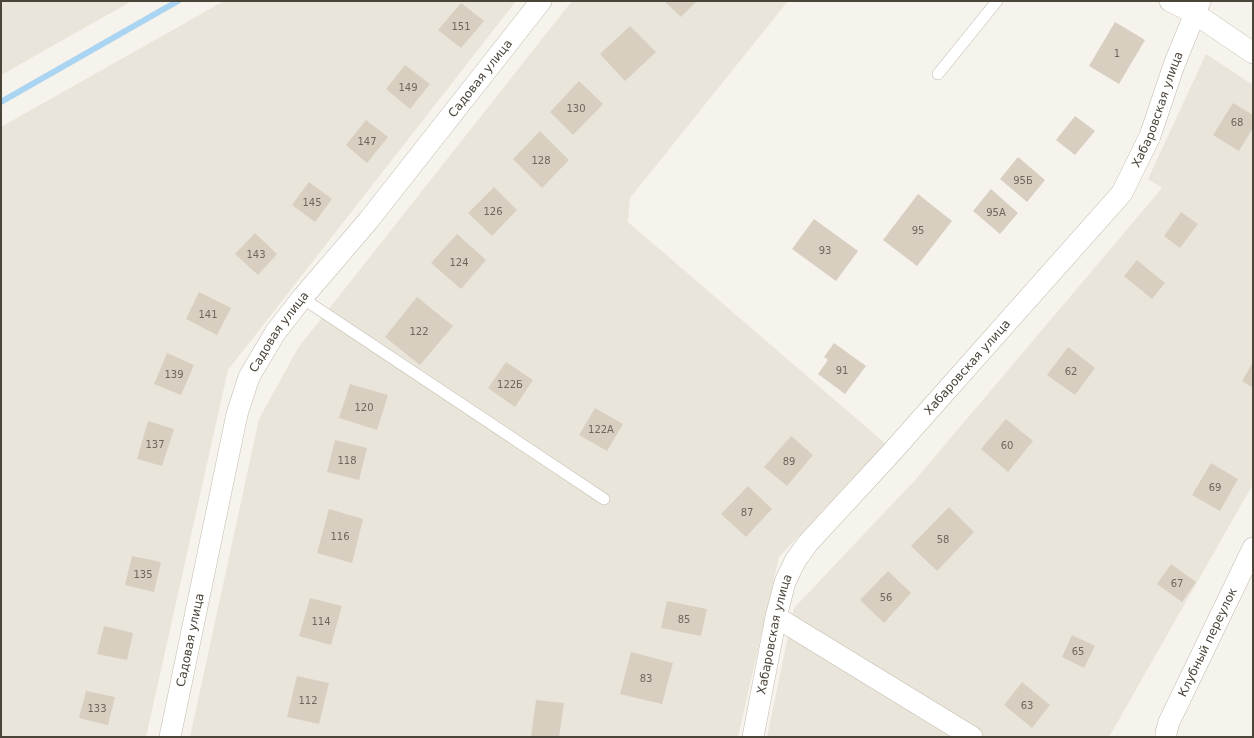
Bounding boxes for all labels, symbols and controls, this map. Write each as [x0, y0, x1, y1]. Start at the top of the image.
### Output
house number: 151 [451, 21, 471, 32]
street label: Садовая улица [445, 37, 515, 120]
house number: 1 [1114, 48, 1120, 59]
street label: Хабаровская улица [1129, 49, 1186, 170]
house number: 149 [398, 82, 418, 93]
house number: 130 [566, 103, 586, 114]
house number: 68 [1231, 117, 1243, 128]
house number: 147 [357, 136, 377, 147]
house number: 128 [531, 155, 551, 166]
house number: 95Б [1013, 175, 1033, 186]
house number: 145 [302, 197, 322, 208]
house number: 126 [483, 206, 503, 217]
house number: 95А [986, 207, 1006, 218]
house number: 95 [912, 225, 924, 236]
house number: 93 [819, 245, 831, 256]
house number: 143 [246, 249, 266, 260]
house number: 124 [449, 257, 469, 268]
street label: Садовая улица [246, 289, 311, 375]
house number: 141 [198, 309, 218, 320]
street label: Хабаровская улица [921, 317, 1013, 418]
house number: 122 [409, 326, 429, 337]
house number: 91 [836, 365, 848, 376]
house number: 62 [1065, 366, 1077, 377]
house number: 139 [164, 369, 184, 380]
house number: 122Б [497, 379, 523, 390]
house number: 120 [354, 402, 374, 413]
house number: 122А [588, 424, 614, 435]
house number: 137 [145, 439, 165, 450]
house number: 60 [1001, 440, 1013, 451]
house number: 118 [337, 455, 357, 466]
house number: 89 [783, 456, 795, 467]
house number: 69 [1209, 482, 1221, 493]
house number: 87 [741, 507, 753, 518]
house number: 116 [330, 531, 350, 542]
house number: 58 [937, 534, 949, 545]
house number: 135 [133, 569, 153, 580]
street label: Хабаровская улица [754, 572, 795, 695]
house number: 67 [1171, 578, 1183, 589]
street label: Клубный переулок [1175, 585, 1240, 699]
street label: Садовая улица [174, 592, 207, 688]
house number: 56 [880, 592, 892, 603]
house number: 85 [678, 614, 690, 625]
house number: 114 [311, 616, 331, 627]
house number: 65 [1072, 646, 1084, 657]
house number: 83 [640, 673, 652, 684]
house number: 112 [298, 695, 318, 706]
house number: 63 [1021, 700, 1033, 711]
house number: 133 [87, 703, 107, 714]

